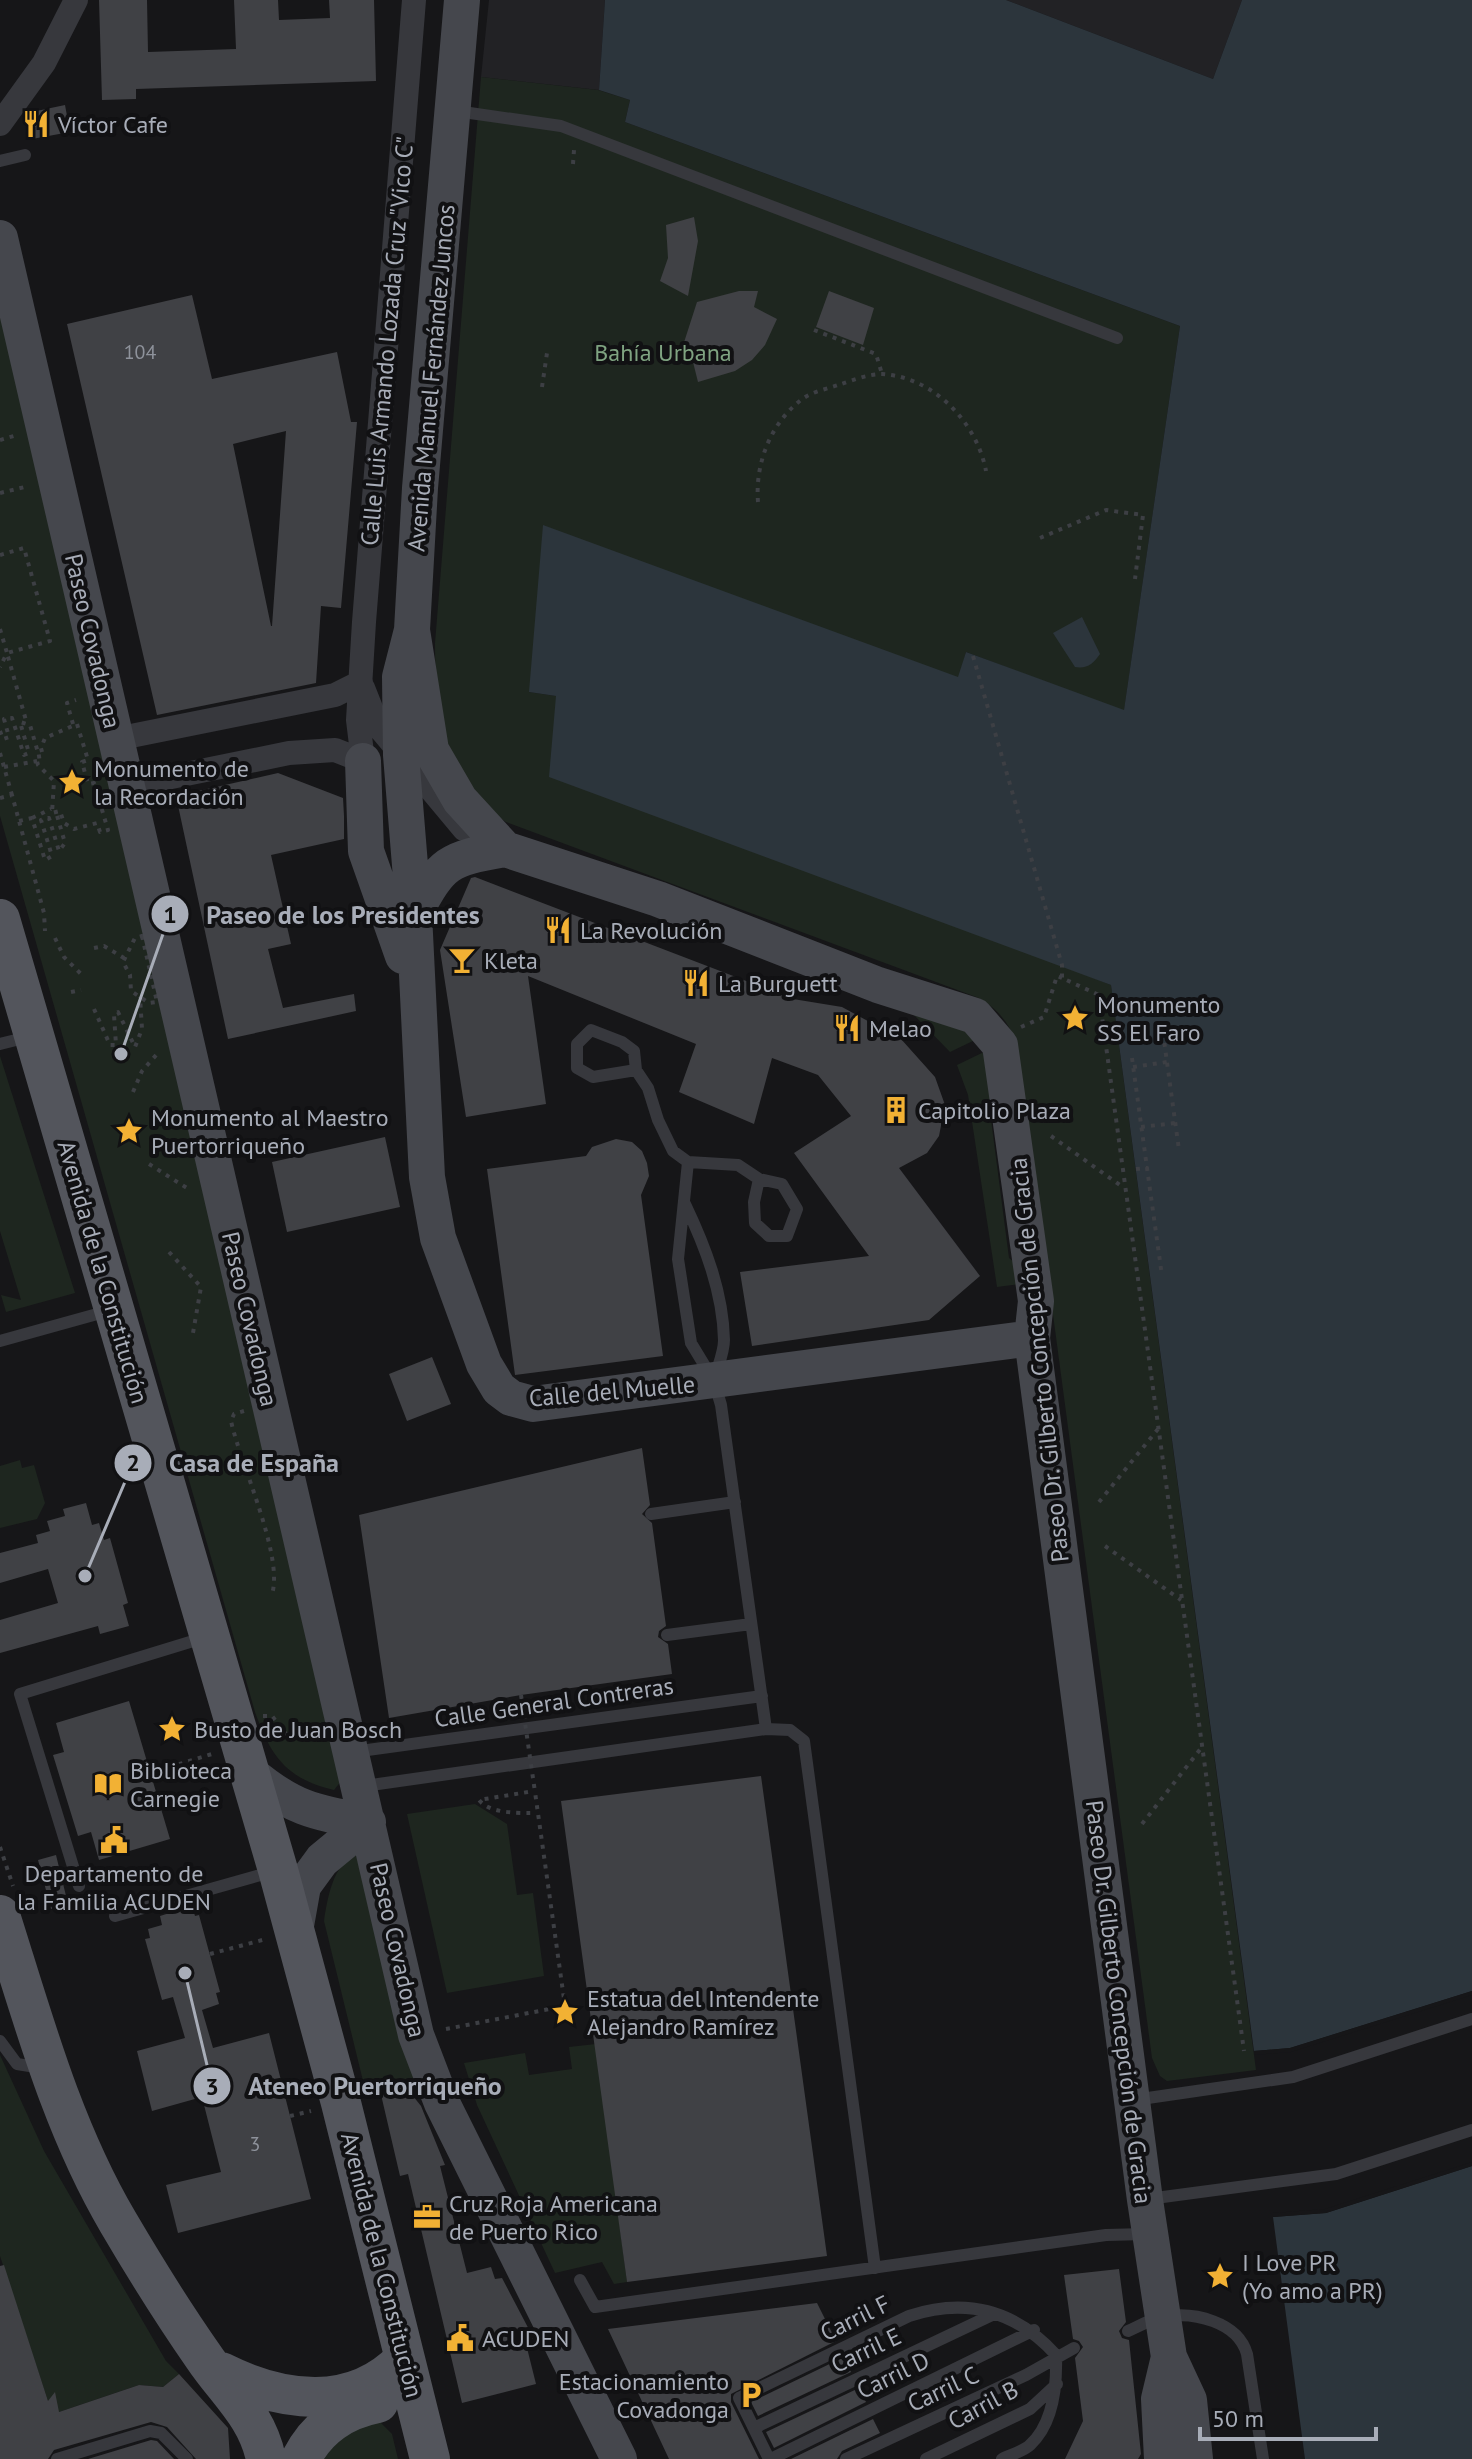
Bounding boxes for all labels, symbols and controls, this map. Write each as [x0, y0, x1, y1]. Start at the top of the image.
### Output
restaurant icon: Víctor Cafe [21, 109, 51, 139]
place label: Víctor Cafe [57, 109, 168, 140]
street label: Calle Luis Armando Lozada Cruz "Vico C" [354, 135, 420, 547]
street label: Avenida Manuel Fernández Juncos [400, 203, 462, 553]
park label: Bahía Urbana [594, 337, 732, 368]
house number: 104 [124, 339, 156, 365]
street label: Paseo Covadonga [58, 551, 128, 731]
place label: Monumento de la Recordación [94, 753, 249, 812]
place icon: Monumento de la Recordación [57, 767, 87, 797]
callout: Paseo de los Presidentes [150, 889, 496, 939]
text: Paseo de los Presidentes [206, 898, 480, 931]
text: 1 [163, 899, 177, 930]
restaurant icon: La Revolución [543, 915, 573, 945]
place label: La Revolución [580, 915, 722, 946]
bar icon: Kleta [447, 945, 477, 975]
place label: Kleta [484, 945, 538, 976]
restaurant icon: La Burguett [681, 968, 711, 998]
place label: La Burguett [718, 968, 838, 999]
place label: Monumento SS El Faro [1097, 989, 1220, 1048]
place icon: Monumento SS El Faro [1060, 1003, 1090, 1033]
restaurant icon: Melao [832, 1013, 862, 1043]
place label: Melao [869, 1013, 932, 1044]
building icon: Capitolio Plaza [881, 1095, 911, 1125]
place label: Capitolio Plaza [918, 1095, 1071, 1126]
place label: Monumento al Maestro Puertorriqueño [151, 1102, 389, 1161]
place icon: Monumento al Maestro Puertorriqueño [114, 1116, 144, 1146]
street label: Avenida de la Constitución [51, 1137, 155, 1407]
street label: Paseo Dr. Gilberto Concepción de Gracia [1002, 1156, 1076, 1564]
street label: Paseo Covadonga [215, 1229, 285, 1409]
street label: Calle del Muelle [528, 1368, 696, 1414]
callout: Casa de España [113, 1438, 355, 1488]
text: Casa de España [169, 1446, 339, 1479]
text: 2 [126, 1447, 140, 1478]
street label: Calle General Contreras [433, 1670, 675, 1734]
place icon: Busto de Juan Bosch [157, 1714, 187, 1744]
place label: Busto de Juan Bosch [194, 1714, 402, 1745]
place label: Biblioteca Carnegie [130, 1755, 232, 1814]
library icon: Biblioteca Carnegie [93, 1769, 123, 1799]
street label: Paseo Dr. Gilberto Concepción de Gracia [1079, 1798, 1159, 2206]
public building icon: Departamento de la Familia ACUDEN [99, 1825, 129, 1855]
place label: Departamento de la Familia ACUDEN [17, 1858, 211, 1917]
street label: Paseo Covadonga [363, 1860, 433, 2040]
place label: Estatua del Intendente Alejandro Ramírez [587, 1983, 820, 2042]
place icon: Estatua del Intendente Alejandro Ramírez [550, 1997, 580, 2027]
callout: Ateneo Puertorriqueño [192, 2061, 518, 2111]
text: Ateneo Puertorriqueño [248, 2069, 502, 2102]
text: 3 [205, 2071, 219, 2102]
street label: Avenida de la Constitución [334, 2129, 430, 2401]
house number: 3 [250, 2131, 260, 2157]
place label: Cruz Roja Americana de Puerto Rico [449, 2188, 658, 2247]
office icon: Cruz Roja Americana de Puerto Rico [412, 2202, 442, 2232]
place label: I Love PR (Yo amo a PR) [1242, 2247, 1383, 2306]
place icon: I Love PR (Yo amo a PR) [1205, 2261, 1235, 2291]
street label: Carril F [815, 2288, 895, 2348]
street label: Carril E [826, 2320, 906, 2380]
public building icon: ACUDEN [445, 2323, 475, 2353]
place label: ACUDEN [482, 2323, 570, 2354]
street label: Carril D [852, 2344, 934, 2406]
street label: Carril C [902, 2359, 984, 2419]
place label: Estacionamiento Covadonga [559, 2366, 729, 2425]
street label: Carril B [942, 2374, 1024, 2436]
parking icon: Estacionamiento Covadonga [736, 2380, 766, 2410]
scale bar [1200, 2391, 1376, 2441]
text: 50 m [1212, 2403, 1264, 2434]

